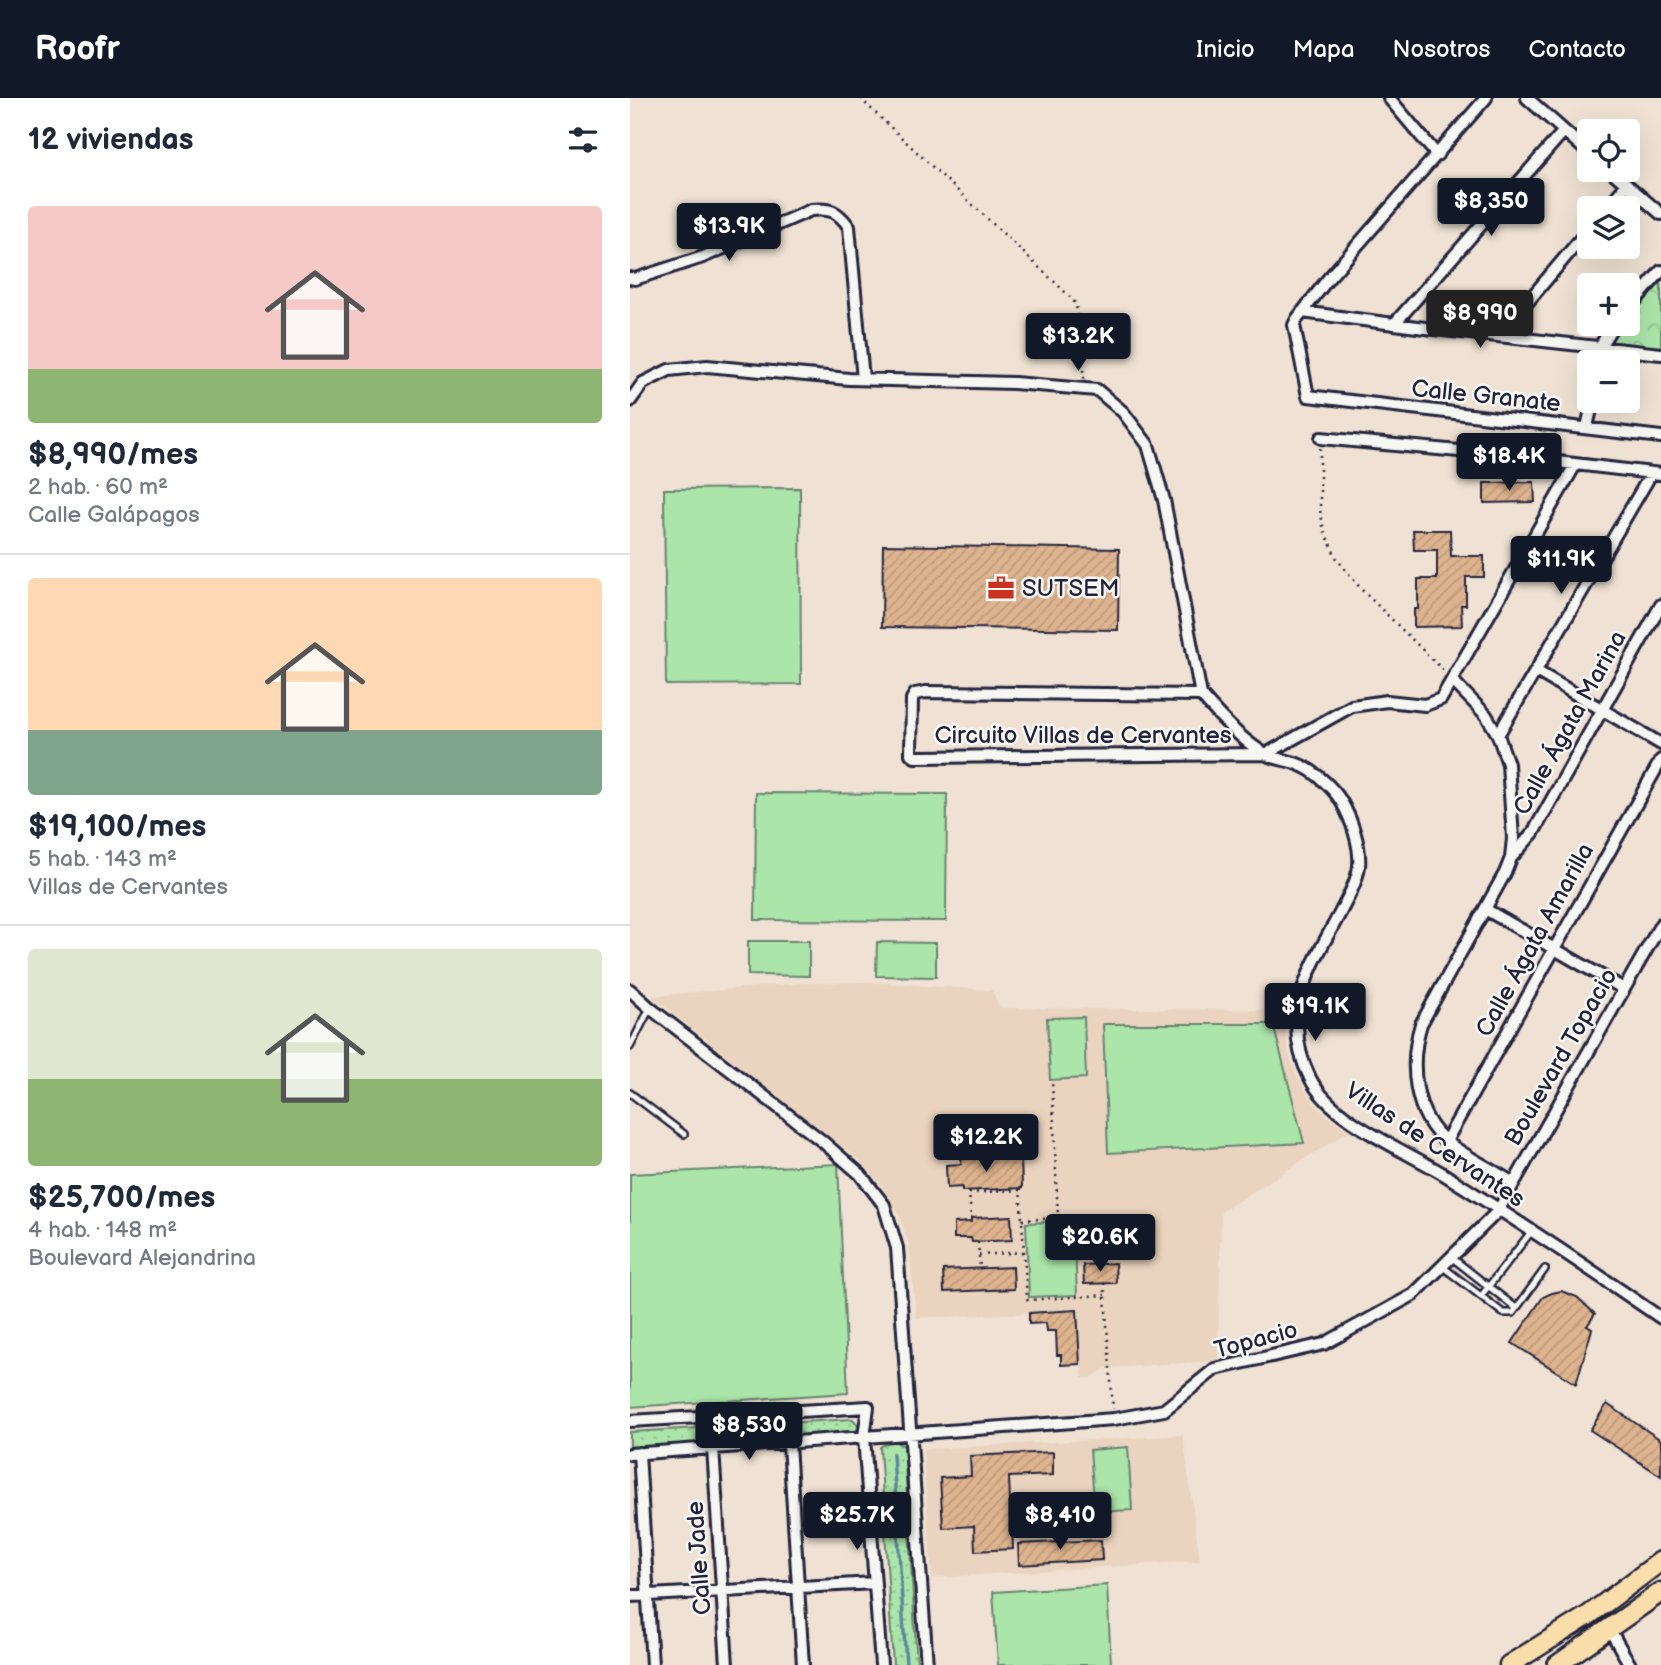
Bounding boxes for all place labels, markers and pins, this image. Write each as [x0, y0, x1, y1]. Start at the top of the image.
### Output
pin: $8,350 [1434, 178, 1548, 238]
pin: $13.9K [672, 204, 786, 263]
pin: $8,990 [1423, 290, 1537, 350]
pin: $13.2K [1021, 314, 1135, 373]
pin: $18.4K [1452, 434, 1566, 493]
pin: $11.9K [1504, 536, 1618, 596]
office icon: SUTSEM [986, 573, 1016, 603]
place label: SUTSEM [1022, 574, 1120, 603]
pin: $19.1K [1258, 984, 1372, 1043]
pin: $12.2K [929, 1114, 1043, 1174]
pin: $20.6K [1043, 1214, 1157, 1274]
pin: $8,530 [692, 1402, 806, 1462]
pin: $25.7K [800, 1492, 914, 1552]
pin: $8,410 [1003, 1492, 1117, 1552]

